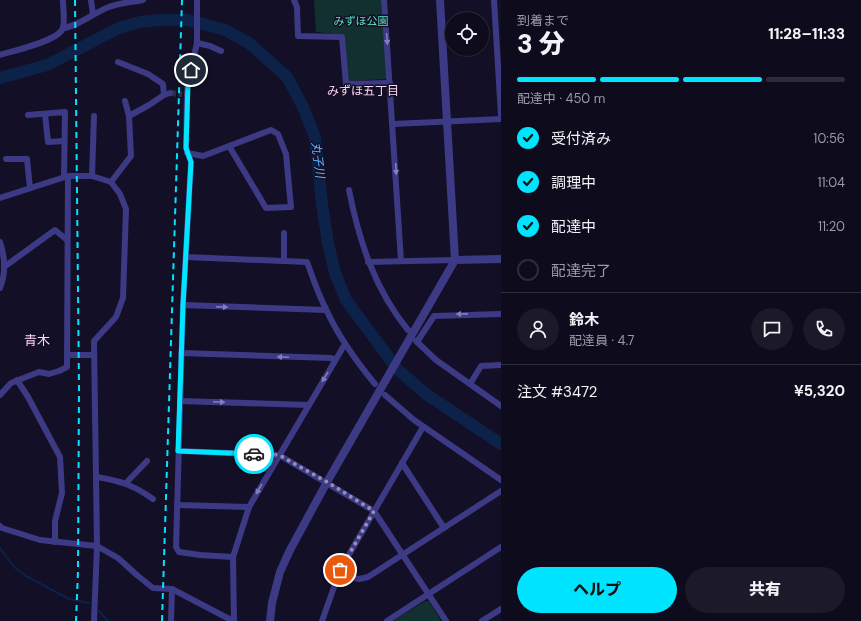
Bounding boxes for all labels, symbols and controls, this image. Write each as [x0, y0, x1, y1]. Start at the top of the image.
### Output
map controls [445, 12, 489, 56]
button: locate [445, 12, 489, 56]
text: 到着まで [517, 12, 569, 29]
park label: みずほ公園 [334, 14, 389, 28]
text: 11:28–11:33 [768, 24, 845, 44]
text: 3 分 [517, 27, 565, 61]
one-way arrow [383, 33, 390, 45]
pin [174, 53, 208, 87]
icon: home [180, 59, 202, 81]
district label: みずほ五丁目 [327, 83, 399, 99]
text: 配達中 · 450 m [517, 90, 605, 107]
icon: check [517, 127, 539, 149]
text: 受付済み [551, 129, 611, 149]
text: 10:56 [813, 130, 845, 147]
water label: 丸子川 [308, 141, 328, 181]
one-way arrow [392, 163, 399, 175]
icon: check [517, 171, 539, 193]
text: 調理中 [551, 173, 596, 193]
text: 11:04 [817, 174, 845, 191]
icon: check [517, 215, 539, 237]
text: 配達中 [551, 217, 596, 237]
text: 11:20 [818, 218, 845, 235]
text: 配達完了 [551, 261, 611, 281]
one-way arrow [216, 303, 228, 310]
button: person [517, 308, 559, 350]
button: chat [751, 308, 793, 350]
button: phone [803, 308, 845, 350]
text: 鈴木 [569, 310, 599, 330]
one-way arrow [456, 311, 468, 318]
district label: 青木 [24, 332, 50, 349]
text: 配達員 · 4.7 [569, 332, 635, 349]
one-way arrow [277, 353, 289, 360]
one-way arrow [322, 371, 329, 383]
text: ¥5,320 [794, 381, 845, 401]
text: 注文 #3472 [517, 382, 597, 402]
one-way arrow [213, 399, 226, 405]
courier [234, 434, 274, 474]
icon: car [243, 443, 265, 465]
one-way arrow [256, 483, 263, 495]
pin [323, 553, 357, 587]
icon: bag [329, 559, 351, 581]
button: ヘルプ [517, 567, 677, 613]
button: 共有 [685, 567, 845, 613]

